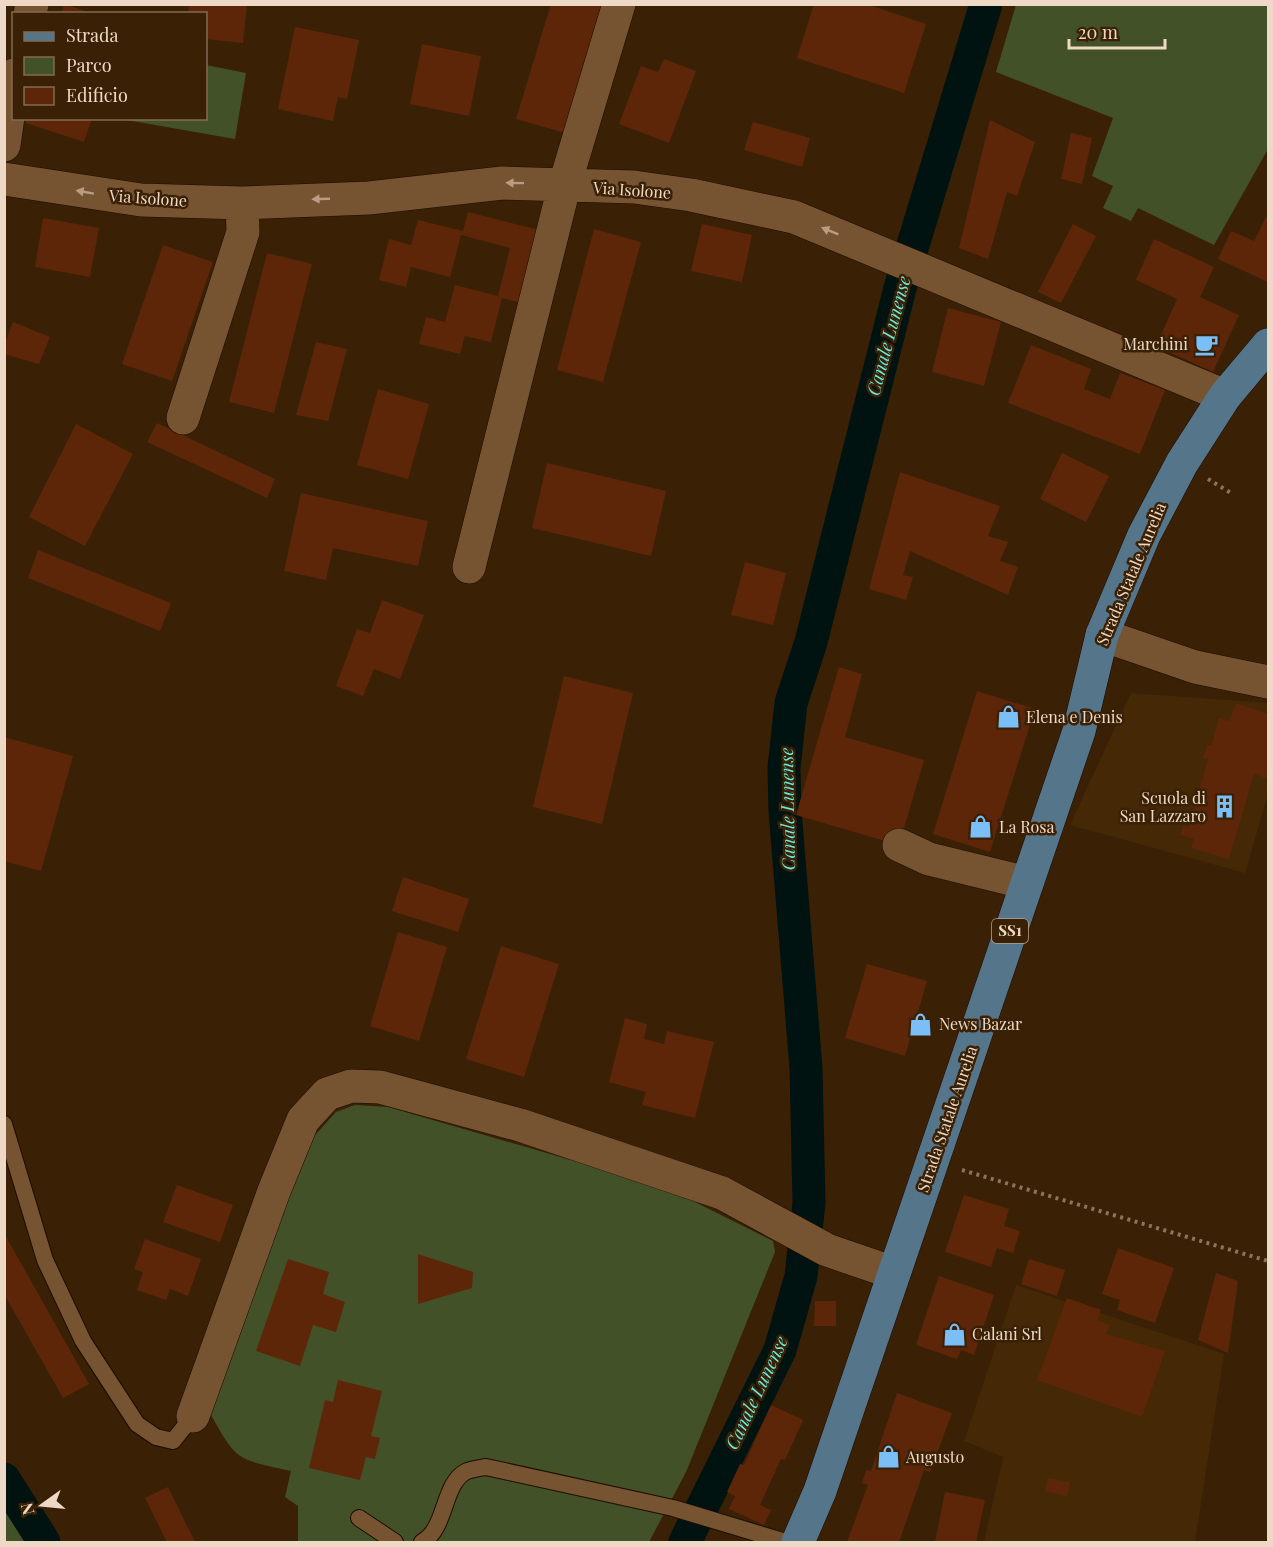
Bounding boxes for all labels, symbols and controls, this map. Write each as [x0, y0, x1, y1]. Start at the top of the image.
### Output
legend [12, 12, 207, 120]
scale bar [1069, 12, 1165, 50]
text: 20 m [1078, 20, 1118, 44]
text: Strada [66, 23, 119, 47]
text: Parco [66, 53, 112, 77]
text: Edificio [66, 83, 128, 107]
street label: Via Isolone [591, 176, 672, 203]
one-way arrow [506, 178, 525, 188]
street label: Via Isolone [107, 184, 188, 211]
one-way arrow [75, 188, 94, 197]
one-way arrow [311, 195, 330, 204]
one-way arrow [821, 226, 839, 236]
water label: Canale Lunense [861, 273, 916, 398]
cafe icon: Marchini [1193, 331, 1219, 357]
place label: Marchini [1123, 333, 1188, 354]
street label: Strada Statale Aurelia [1091, 499, 1170, 648]
shop icon: Elena e Denis [995, 704, 1021, 730]
place label: Elena e Denis [1026, 706, 1123, 727]
water label: Canale Lunense [774, 747, 800, 870]
place label: Scuola di San Lazzaro [1120, 787, 1206, 826]
building icon: Scuola di San Lazzaro [1211, 794, 1237, 820]
shop icon: La Rosa [968, 814, 994, 840]
place label: La Rosa [999, 816, 1054, 837]
road number: SS1 [992, 919, 1028, 943]
shop icon: News Bazar [908, 1011, 934, 1037]
place label: News Bazar [939, 1013, 1022, 1034]
street label: Strada Statale Aurelia [912, 1043, 981, 1195]
shop icon: Calani Srl [941, 1321, 967, 1347]
place label: Calani Srl [972, 1323, 1042, 1344]
water label: Canale Lunense [719, 1332, 793, 1453]
shop icon: Augusto [875, 1444, 901, 1470]
place label: Augusto [905, 1446, 964, 1467]
north arrow [12, 1475, 72, 1535]
text: N [15, 1500, 39, 1517]

